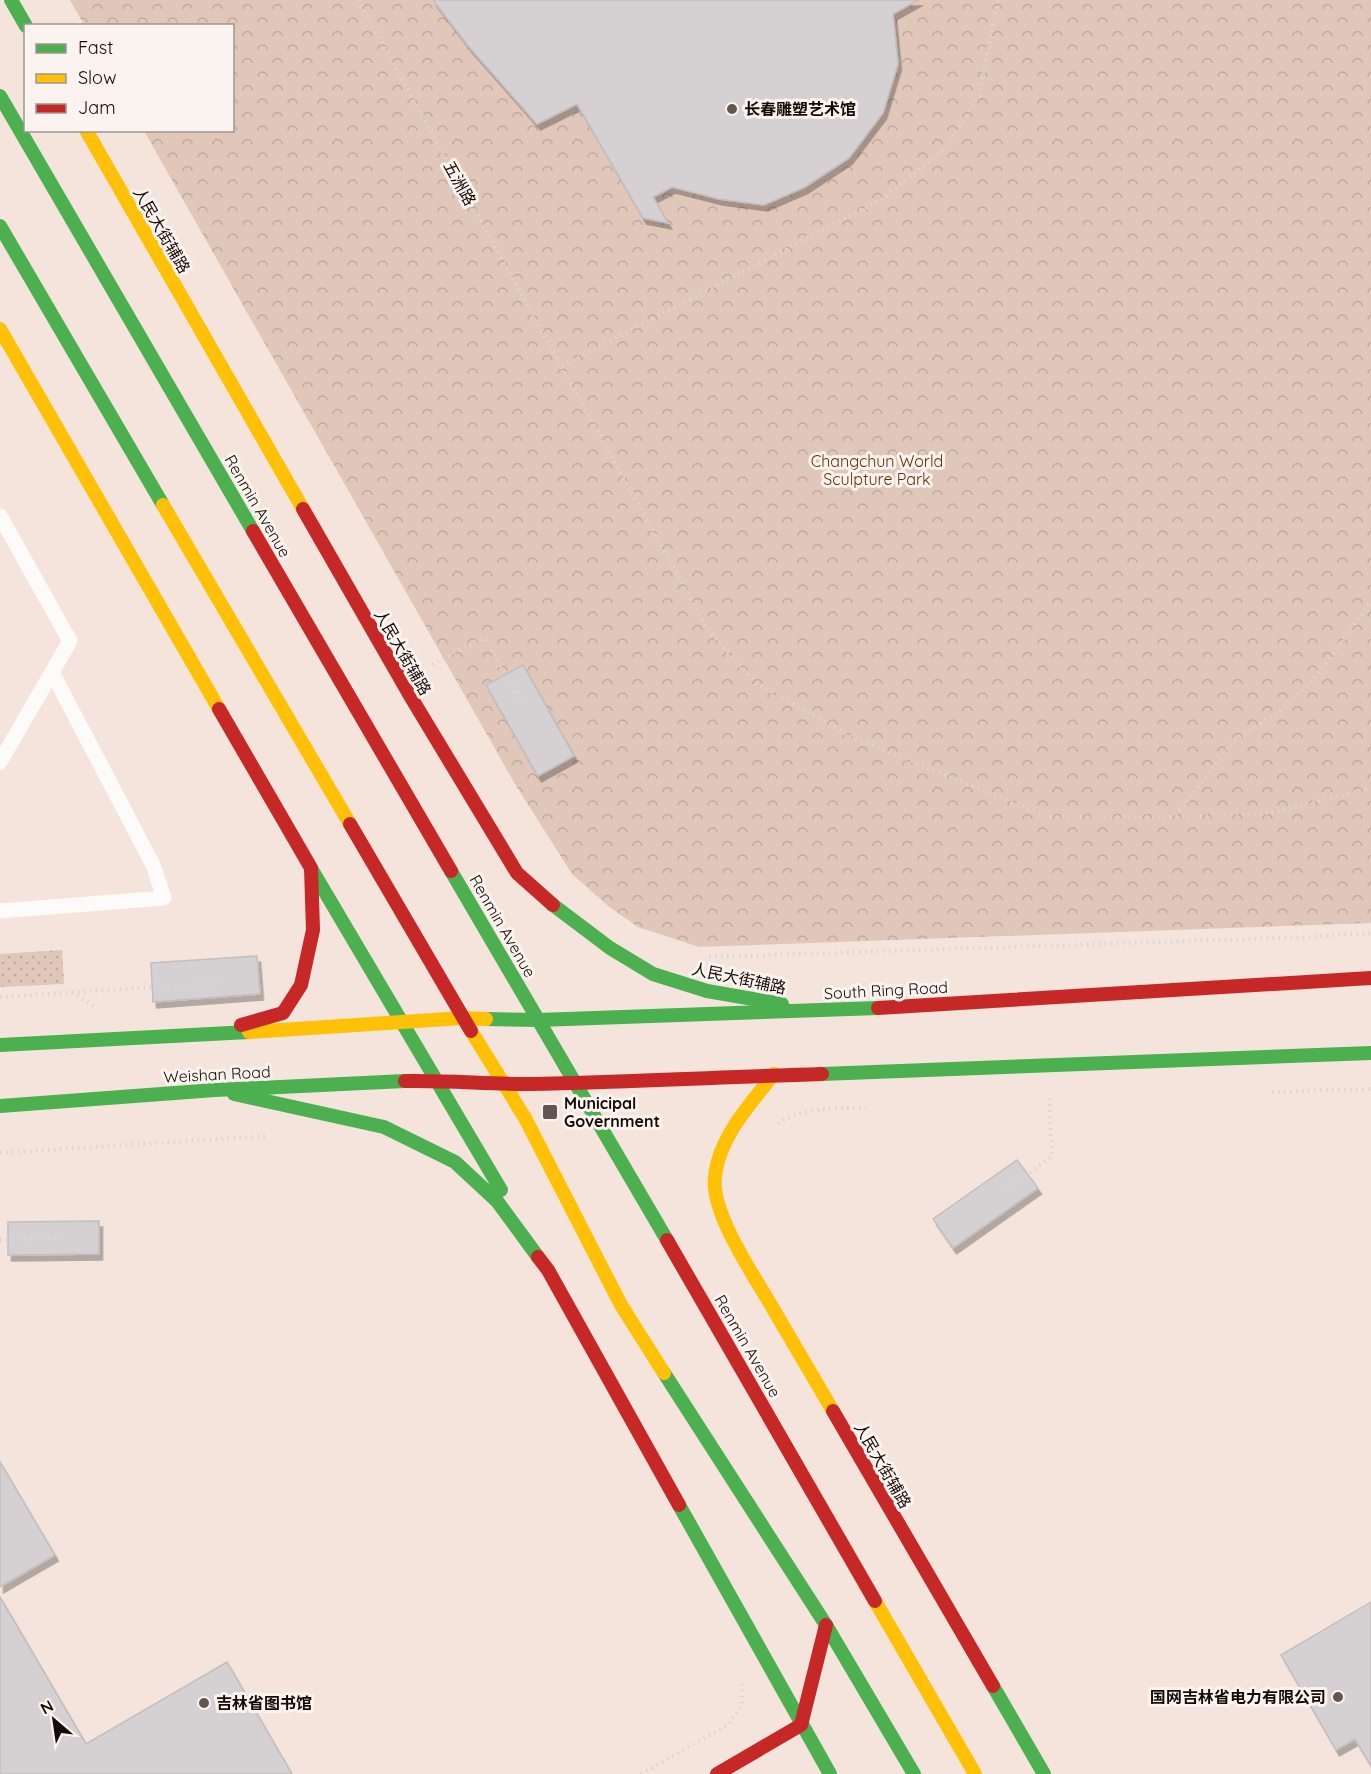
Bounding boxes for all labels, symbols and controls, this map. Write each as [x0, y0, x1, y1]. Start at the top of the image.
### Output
legend [24, 24, 234, 132]
text: Fast [78, 36, 113, 59]
text: Slow [78, 66, 116, 89]
text: Jam [78, 96, 116, 119]
place label: 长春雕塑艺术馆 [744, 99, 856, 119]
marker: 长春雕塑艺术馆 [725, 102, 739, 116]
street label: 五洲路 [440, 157, 480, 209]
street label: 人民大街辅路 [129, 183, 195, 277]
street label: Renmin Avenue [221, 451, 295, 561]
park label: Changchun World Sculpture Park [811, 451, 943, 489]
street label: 人民大街辅路 [370, 605, 436, 699]
street label: Renmin Avenue [466, 871, 540, 981]
street label: 人民大街辅路 [690, 958, 788, 998]
street label: South Ring Road [824, 977, 948, 1003]
street label: Weishan Road [163, 1061, 271, 1087]
place label: Municipal Government [564, 1093, 660, 1131]
marker: Municipal Government [541, 1103, 559, 1121]
street label: Renmin Avenue [711, 1291, 785, 1401]
street label: 人民大街辅路 [850, 1418, 916, 1512]
place label: 国网吉林省电力有限公司 [1150, 1687, 1326, 1707]
north arrow [24, 1690, 84, 1750]
marker: 国网吉林省电力有限公司 [1331, 1690, 1345, 1704]
place label: 吉林省图书馆 [216, 1693, 312, 1713]
text: N [37, 1695, 57, 1718]
marker: 吉林省图书馆 [197, 1696, 211, 1710]

